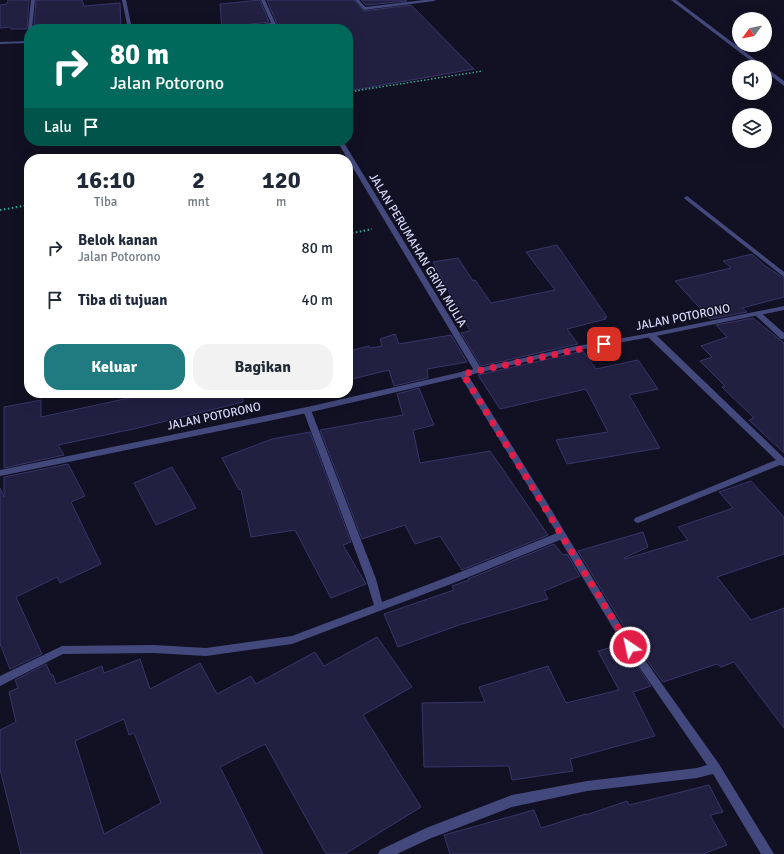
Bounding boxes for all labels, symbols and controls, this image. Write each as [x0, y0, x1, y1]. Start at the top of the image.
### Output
north arrow [732, 12, 772, 52]
map controls [732, 12, 772, 148]
text: 80 m [110, 38, 169, 72]
icon: right [44, 40, 96, 92]
button: sound [732, 60, 772, 100]
text: Jalan Potorono [110, 72, 224, 94]
button: layers [732, 108, 772, 148]
icon: arrive [80, 116, 102, 138]
text: Lalu [44, 118, 72, 136]
text: 16:10 [76, 165, 135, 195]
text: 2 [192, 165, 205, 195]
text: 120 [262, 165, 301, 195]
street label: JALAN PERUMAHAN GRIYA MULIA [366, 170, 470, 331]
text: Tiba [94, 194, 117, 210]
text: mnt [187, 194, 210, 210]
text: m [276, 194, 286, 210]
text: Belok kanan [78, 231, 158, 249]
icon: right [44, 237, 66, 259]
text: 80 m [302, 239, 333, 257]
text: Jalan Potorono [78, 249, 160, 265]
icon: arrive [44, 289, 66, 311]
text: Tiba di tujuan [78, 291, 168, 309]
text: 40 m [302, 291, 333, 309]
street label: JALAN POTORONO [635, 301, 732, 334]
pin [587, 327, 621, 361]
icon: arrive [593, 333, 615, 355]
button: Keluar [44, 344, 185, 390]
button: Bagikan [193, 344, 333, 390]
street label: JALAN POTORONO [166, 399, 263, 434]
position arrow [609, 626, 651, 668]

